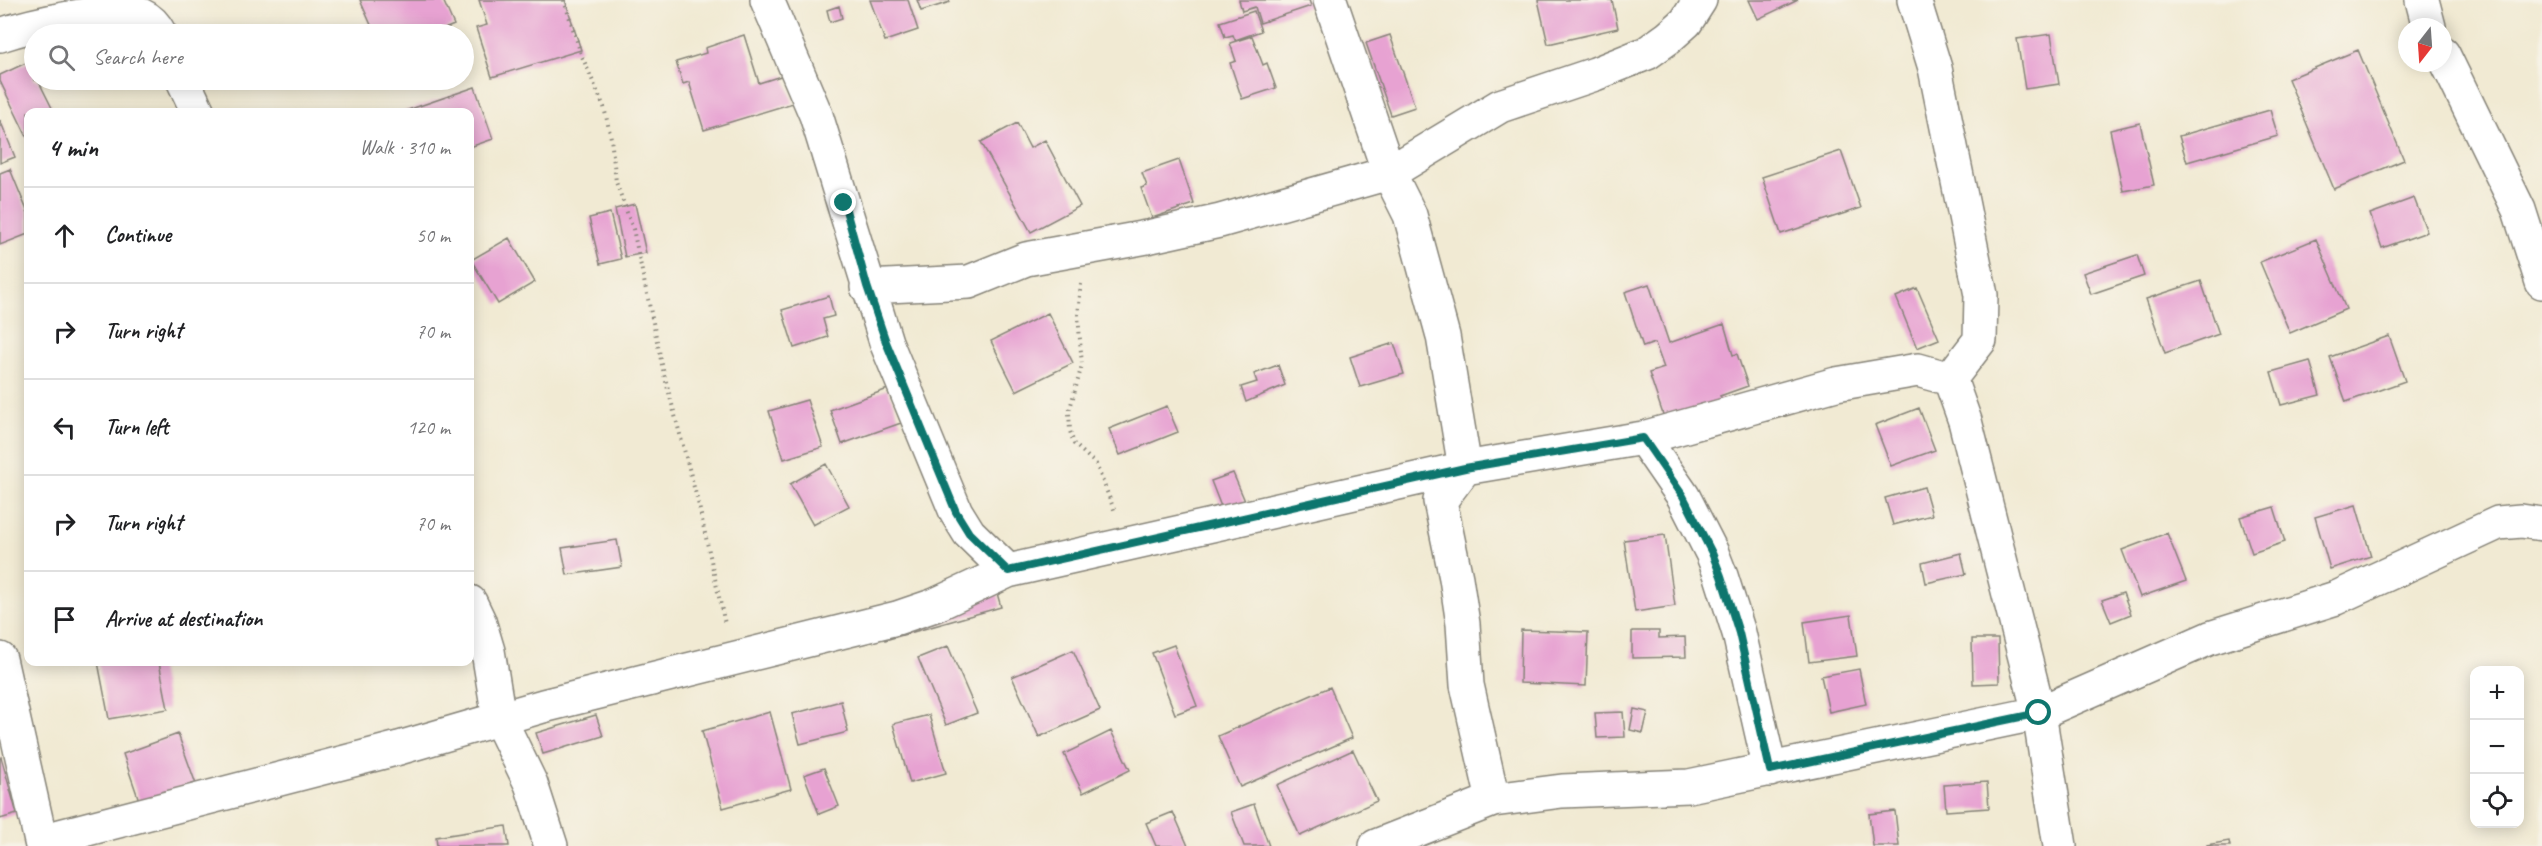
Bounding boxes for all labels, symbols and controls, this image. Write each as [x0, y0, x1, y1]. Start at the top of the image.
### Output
north arrow [2398, 18, 2452, 72]
search box [24, 24, 474, 90]
icon: search [45, 41, 78, 74]
text: Search here [93, 43, 183, 71]
text: 4 min [48, 131, 98, 164]
text: Walk · 310 m [360, 135, 450, 160]
route end [830, 189, 856, 215]
icon: ahead [48, 219, 81, 252]
text: Continue [105, 221, 171, 249]
text: 50 m [416, 223, 450, 248]
icon: right [48, 315, 81, 348]
text: Turn right [105, 317, 182, 345]
text: 70 m [416, 319, 450, 344]
icon: left [48, 411, 81, 444]
text: Turn left [105, 413, 169, 441]
text: 120 m [407, 415, 450, 440]
icon: right [48, 507, 81, 540]
text: Turn right [105, 509, 182, 537]
text: 70 m [416, 511, 450, 536]
icon: arrive [48, 603, 81, 636]
text: Arrive at destination [105, 605, 262, 633]
map controls [2470, 666, 2524, 828]
button: + [2470, 666, 2524, 720]
route start [2025, 699, 2051, 725]
button: − [2470, 720, 2524, 774]
button: locate [2470, 774, 2524, 828]

